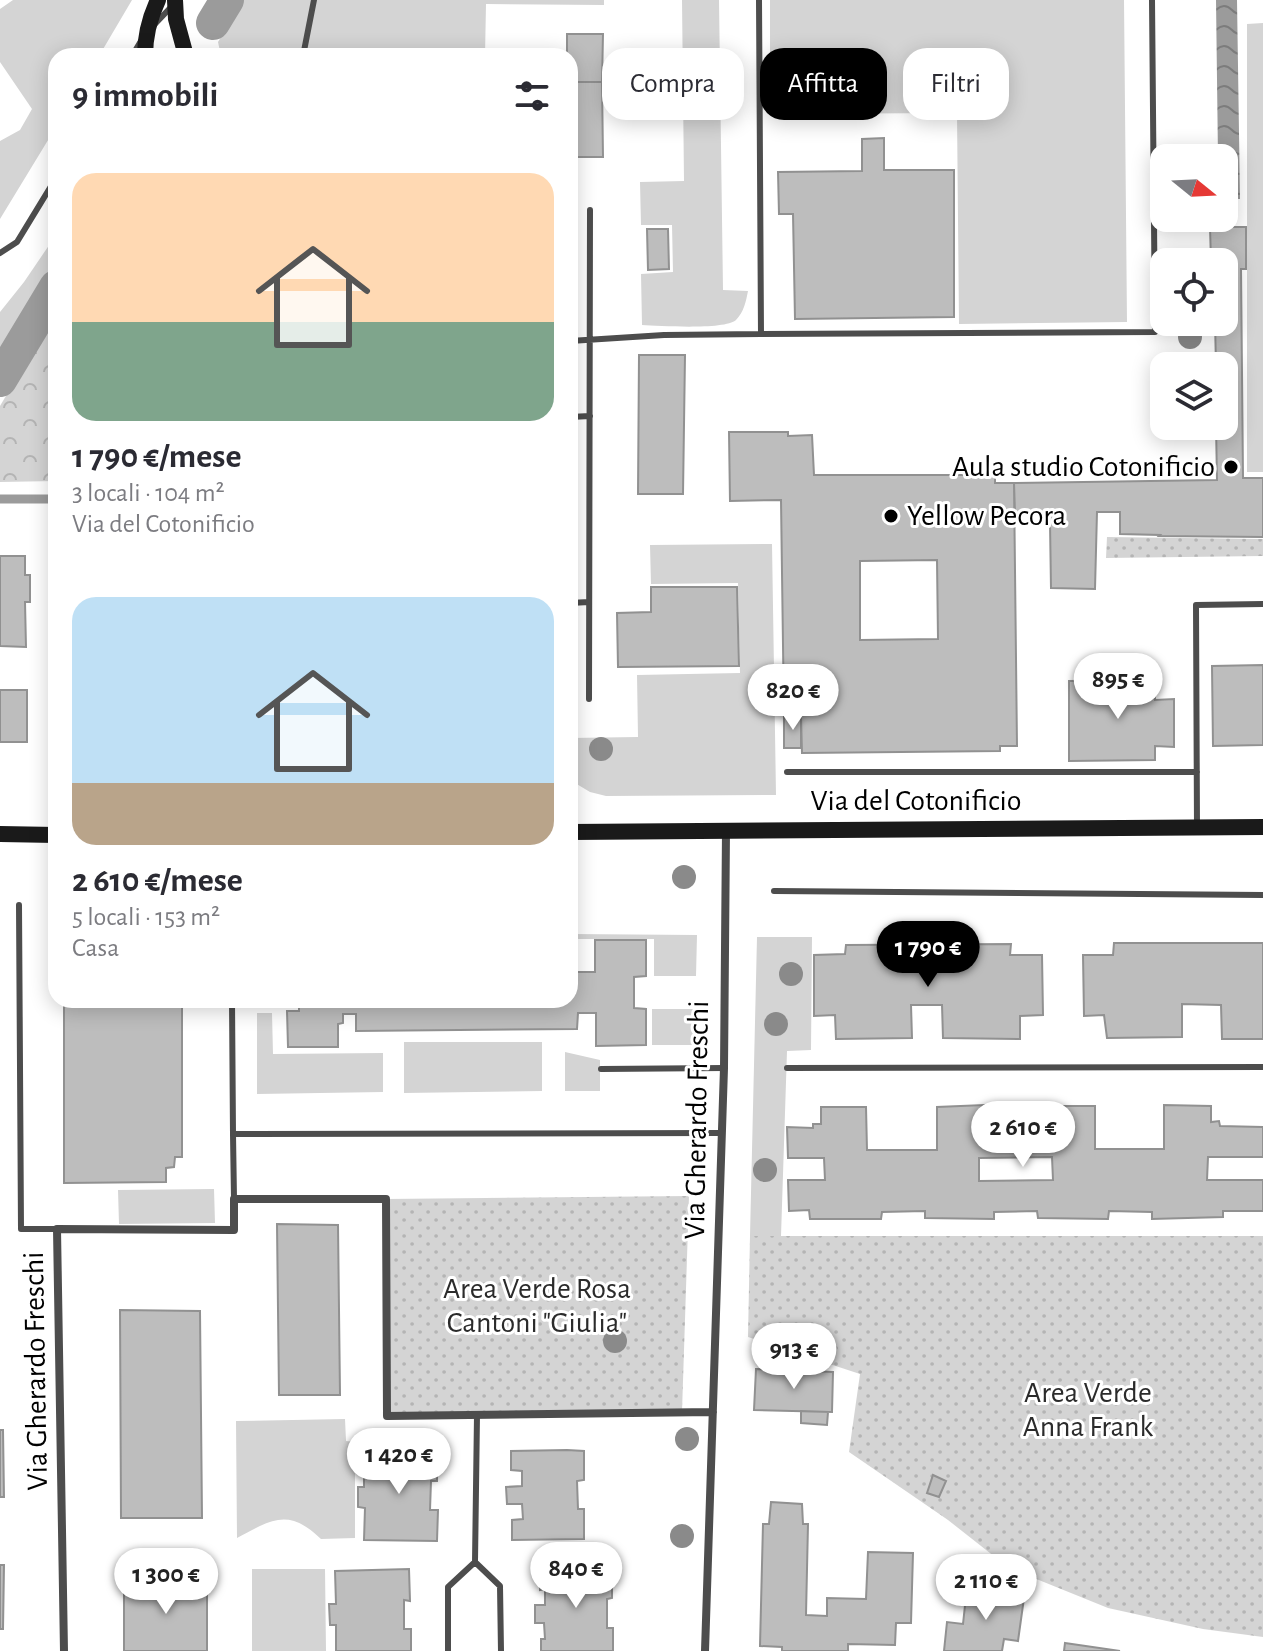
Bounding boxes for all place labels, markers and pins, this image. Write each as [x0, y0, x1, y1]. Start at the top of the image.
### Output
place label: Aula studio Cotonificio [952, 452, 1215, 482]
marker: Aula studio Cotonificio [1222, 458, 1240, 476]
place label: Yellow Pecora [907, 501, 1066, 531]
marker: Yellow Pecora [882, 507, 900, 525]
pin: 895 € [1062, 653, 1174, 721]
pin: 820 € [737, 664, 849, 732]
pin: 1 790 € [854, 921, 1002, 989]
pin: 2 610 € [949, 1101, 1097, 1169]
pin: 913 € [738, 1323, 850, 1391]
pin: 1 420 € [325, 1428, 473, 1496]
pin: 840 € [520, 1542, 632, 1610]
pin: 1 300 € [92, 1548, 240, 1616]
pin: 2 110 € [912, 1554, 1060, 1622]

